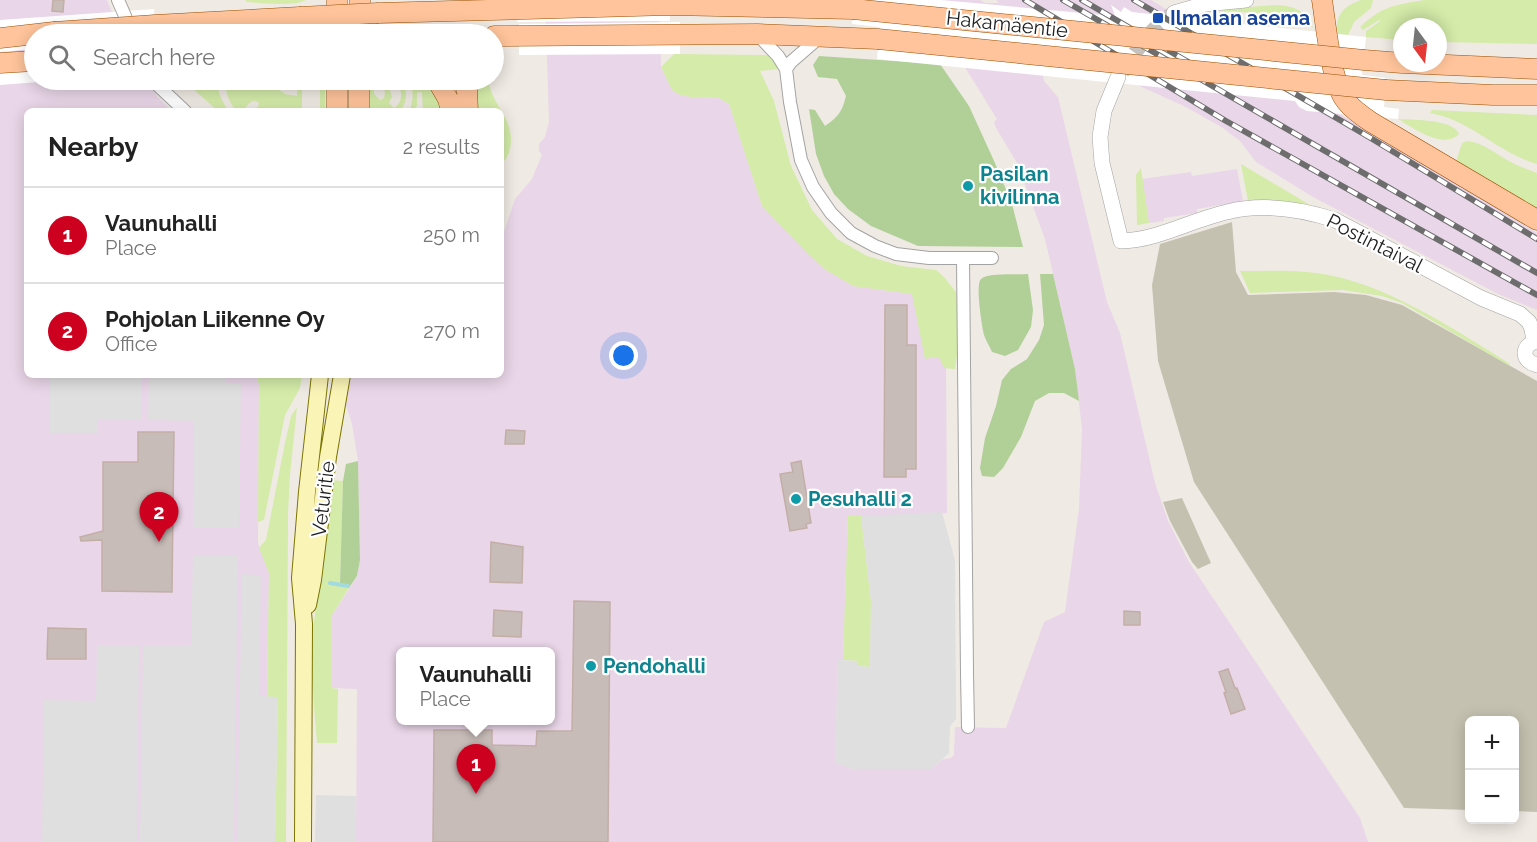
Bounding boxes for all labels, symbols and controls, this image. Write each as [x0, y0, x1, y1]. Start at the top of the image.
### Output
street label: Hakamäentie [945, 6, 1069, 42]
place label: Ilmalan asema [1170, 6, 1310, 30]
marker: Ilmalan asema [1151, 11, 1165, 25]
north arrow [1393, 18, 1447, 72]
search box [24, 24, 504, 90]
icon: search [45, 41, 78, 74]
text: Search here [93, 44, 215, 70]
text: Nearby [48, 132, 138, 162]
text: 2 results [403, 135, 480, 159]
place label: Pasilan kivilinna [980, 162, 1059, 209]
marker: Pasilan kivilinna [961, 179, 975, 193]
street label: Postintaival [1323, 208, 1428, 278]
text: Vaunuhalli [105, 210, 217, 236]
text: 1 [63, 223, 72, 247]
text: 250 m [423, 223, 480, 247]
text: Place [105, 236, 156, 260]
text: Pohjolan Liikenne Oy [105, 306, 325, 332]
text: 2 [62, 319, 73, 343]
text: 270 m [423, 319, 480, 343]
text: Office [105, 332, 157, 356]
your location [609, 341, 638, 370]
street label: Veturitie [306, 459, 340, 539]
place label: Pesuhalli 2 [808, 487, 912, 511]
pin: 2 [140, 492, 178, 542]
marker: Pesuhalli 2 [789, 492, 803, 506]
popup [396, 647, 555, 725]
place label: Pendohalli [603, 654, 706, 678]
marker: Pendohalli [584, 659, 598, 673]
text: Vaunuhalli [419, 661, 532, 687]
text: Place [419, 687, 471, 711]
map controls [1465, 716, 1519, 824]
button: + [1465, 716, 1519, 770]
pin: 1 [456, 744, 496, 794]
button: − [1465, 770, 1519, 824]

